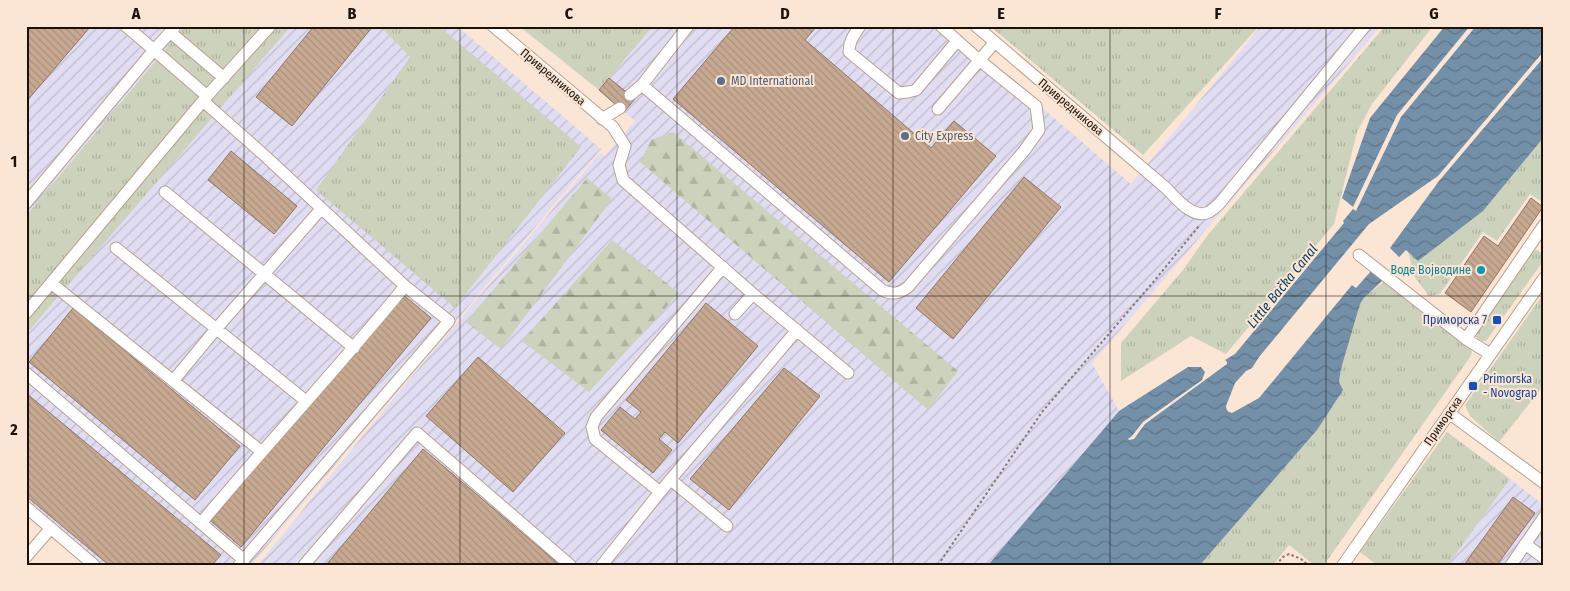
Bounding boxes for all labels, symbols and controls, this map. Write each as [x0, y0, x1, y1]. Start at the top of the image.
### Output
text: A [131, 4, 141, 23]
text: B [348, 4, 357, 23]
text: C [565, 4, 574, 23]
text: D [780, 4, 790, 23]
text: E [997, 4, 1005, 23]
text: F [1214, 4, 1222, 23]
text: G [1429, 4, 1439, 23]
street label: Привредникова [518, 46, 589, 108]
place label: MD International [731, 74, 813, 88]
marker: MD International [715, 75, 727, 87]
street label: Привредникова [1036, 76, 1107, 138]
place label: City Express [915, 129, 973, 143]
marker: City Express [899, 130, 911, 142]
text: 1 [11, 152, 17, 171]
water label: Little Bačka Canal [1243, 241, 1322, 332]
place label: Воде Војводине [1391, 263, 1471, 277]
marker: Воде Војводине [1475, 264, 1487, 276]
place label: Приморска 7 [1423, 313, 1487, 327]
marker: Приморска 7 [1491, 314, 1503, 326]
place label: Primorska - Novograp [1483, 372, 1537, 400]
marker: Primorska - Novograp [1467, 380, 1479, 392]
street label: Приморска [1421, 394, 1465, 448]
text: 2 [9, 420, 18, 439]

